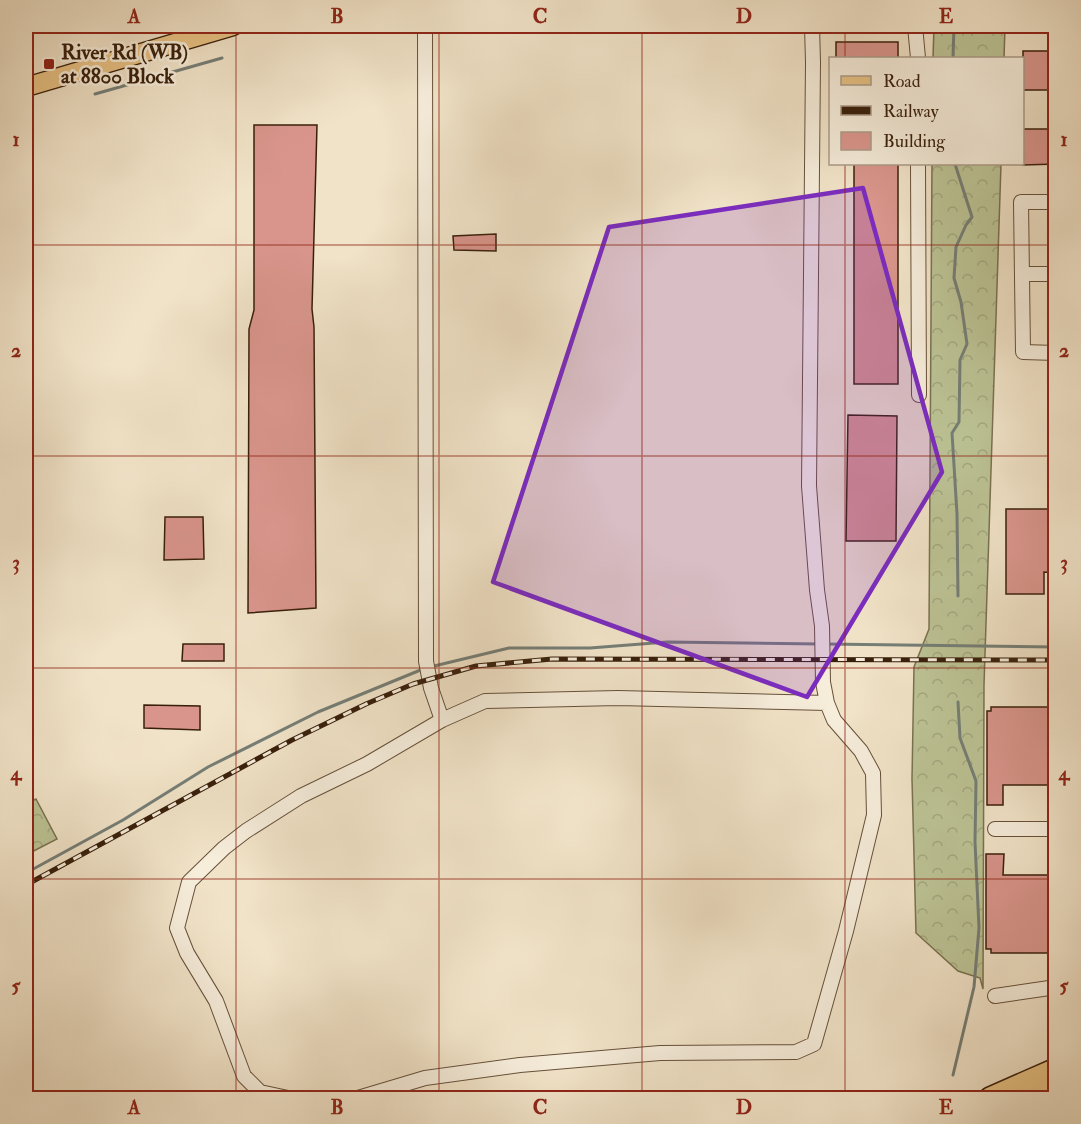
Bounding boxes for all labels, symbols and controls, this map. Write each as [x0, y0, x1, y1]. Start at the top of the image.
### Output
text: A [127, 4, 141, 29]
text: B [330, 4, 344, 29]
text: C [533, 4, 547, 29]
text: D [736, 4, 752, 29]
text: E [939, 4, 954, 29]
place label: River Rd (WB) at 8800 Block [61, 39, 188, 90]
marker: River Rd (WB) at 8800 Block [42, 57, 56, 71]
legend [829, 57, 1024, 165]
text: Road [883, 70, 921, 93]
text: Railway [883, 100, 940, 123]
text: 1 [12, 127, 20, 152]
text: 1 [1060, 127, 1068, 152]
text: Building [883, 130, 946, 153]
text: 2 [11, 338, 21, 363]
text: 2 [1059, 338, 1069, 363]
text: 3 [12, 550, 20, 575]
text: 3 [1060, 550, 1068, 575]
text: 4 [10, 761, 23, 786]
text: 4 [1058, 761, 1071, 786]
text: 5 [12, 973, 22, 998]
text: 5 [1060, 973, 1070, 998]
text: A [127, 1095, 141, 1120]
text: B [330, 1095, 344, 1120]
text: C [533, 1095, 547, 1120]
text: D [736, 1095, 752, 1120]
text: E [939, 1095, 954, 1120]

